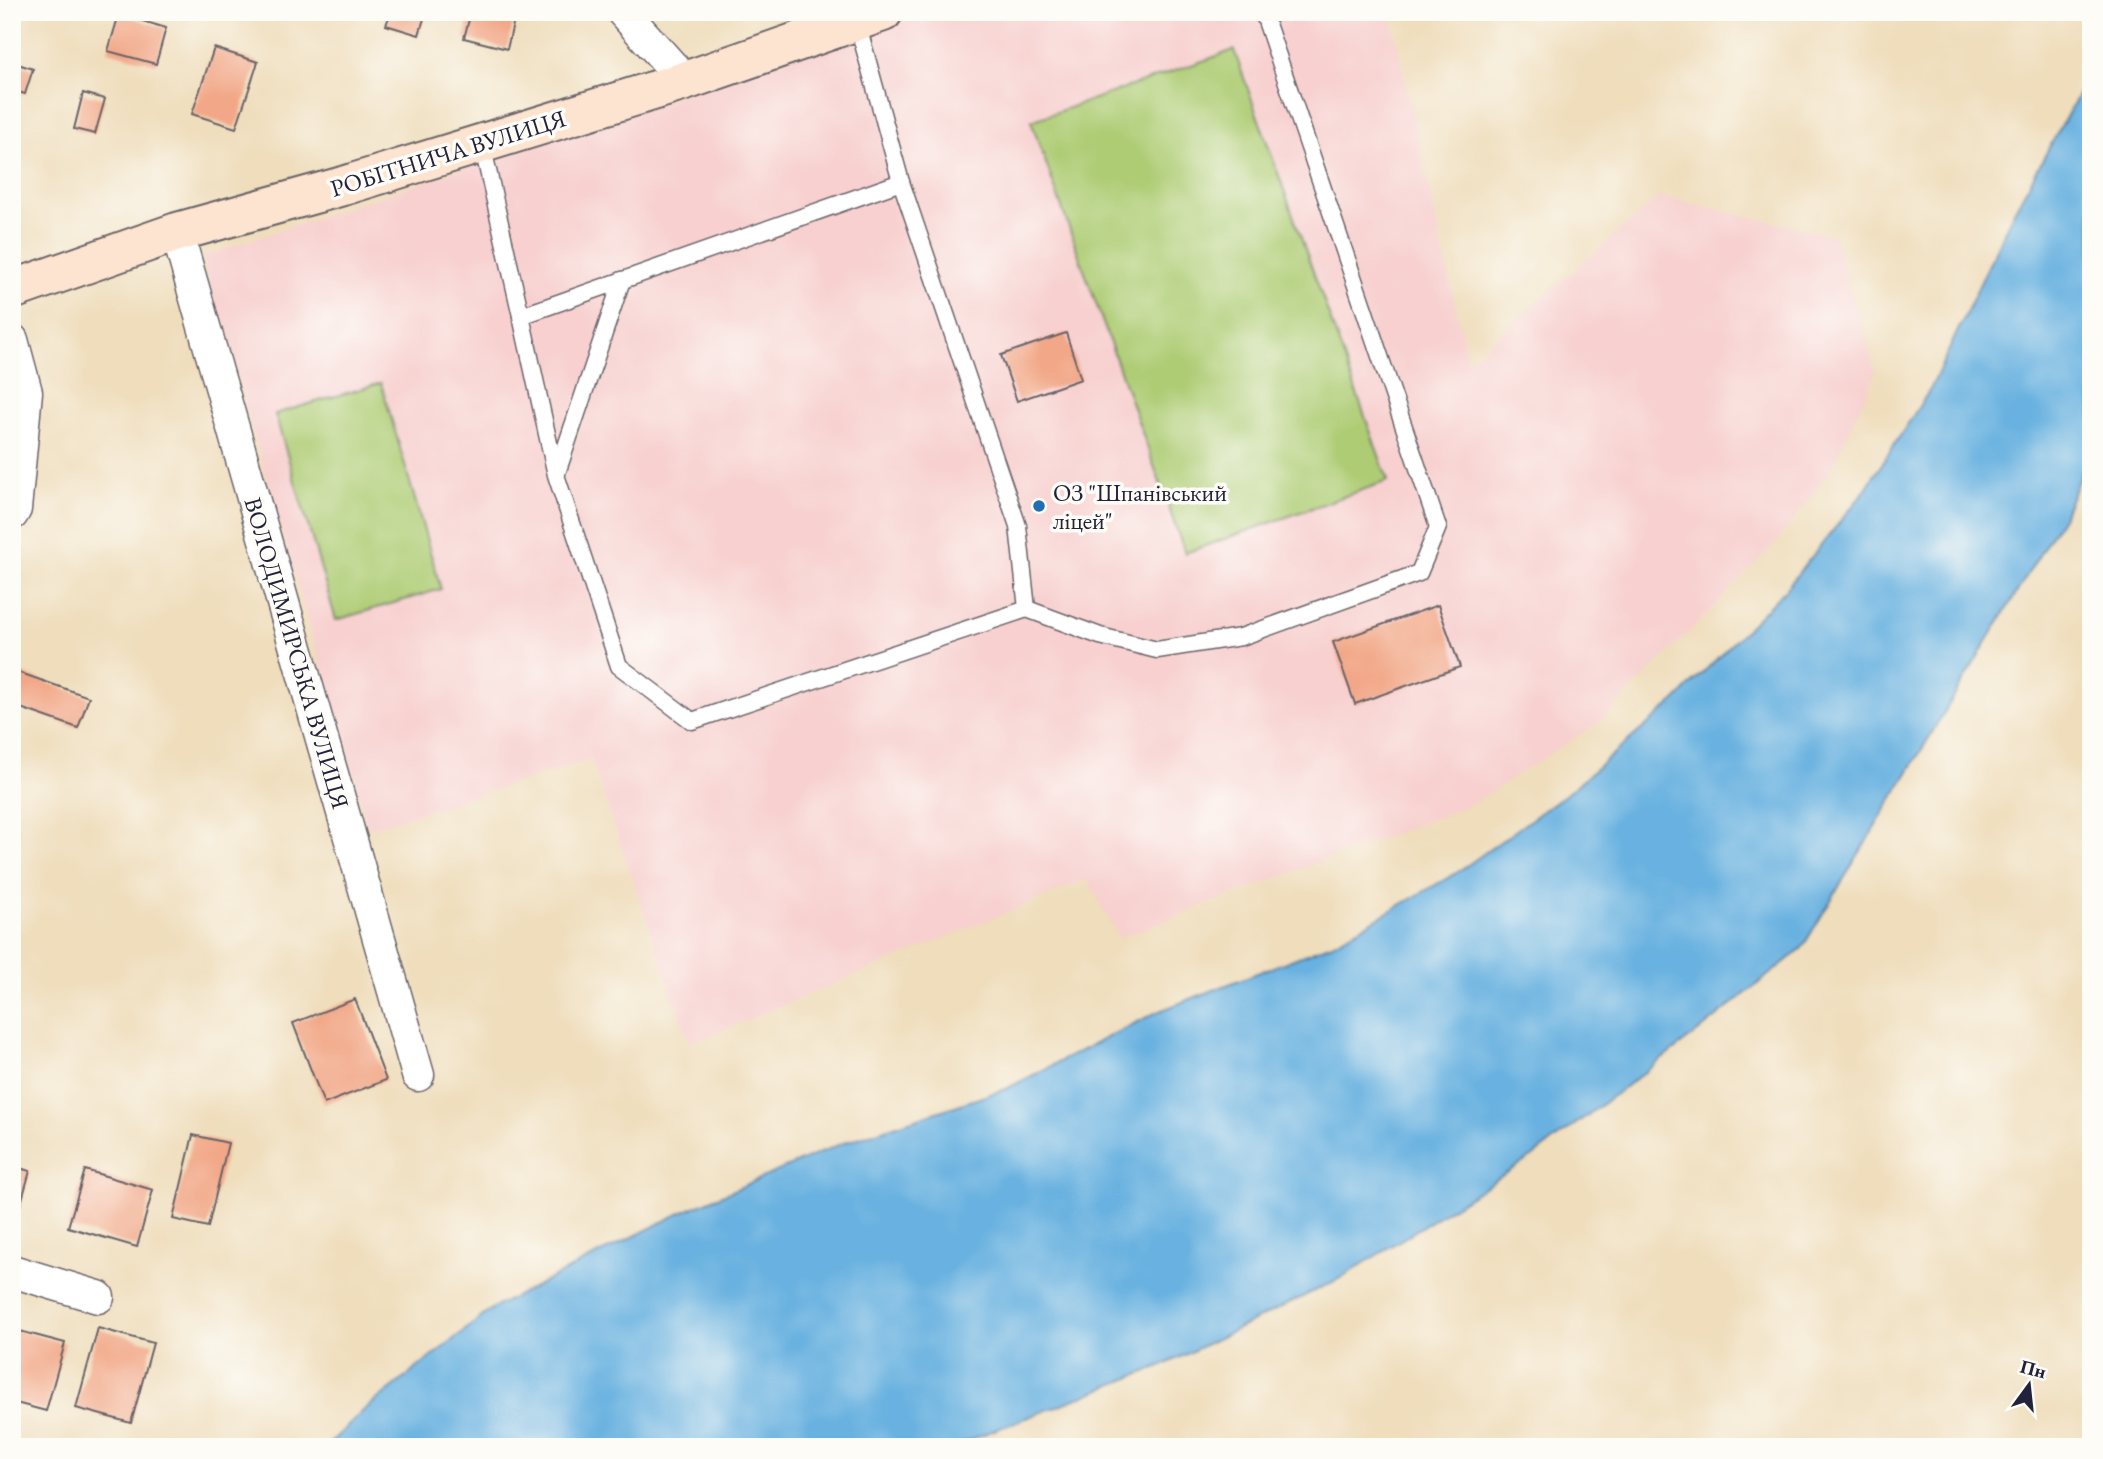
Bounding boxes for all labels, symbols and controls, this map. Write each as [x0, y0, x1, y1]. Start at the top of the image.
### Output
street label: РОБІТНИЧА ВУЛИЦЯ [326, 102, 570, 204]
place label: ОЗ "Шпанівський ліцей" [1053, 477, 1227, 536]
street label: ВОЛОДИМИРСЬКА ВУЛИЦЯ [238, 494, 356, 812]
marker: ОЗ "Шпанівський ліцей" [1031, 498, 1047, 514]
north arrow [1994, 1350, 2064, 1420]
text: Пн [2017, 1354, 2049, 1385]

